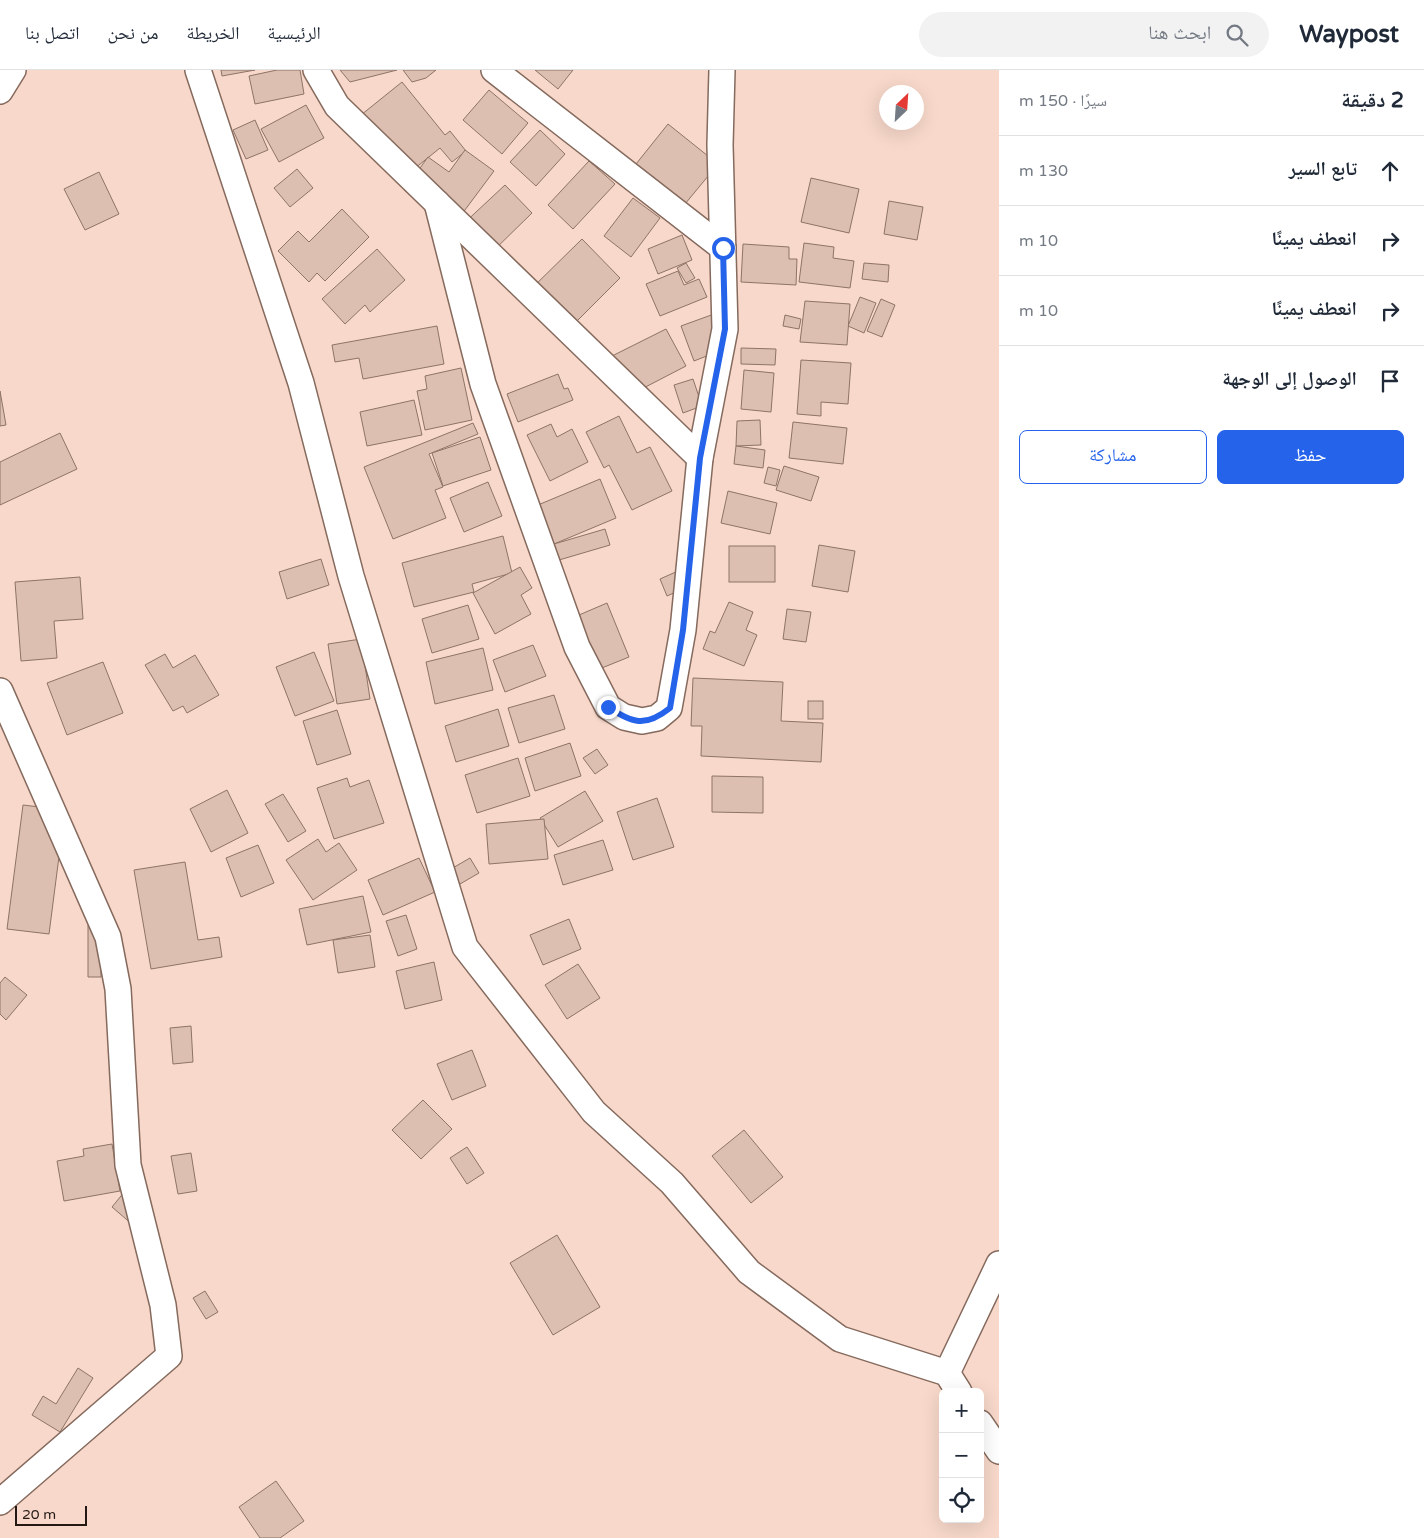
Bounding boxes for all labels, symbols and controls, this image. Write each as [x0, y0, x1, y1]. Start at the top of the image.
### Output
search box [919, 12, 1269, 57]
text: Waypost [1299, 20, 1399, 49]
icon: search [1223, 21, 1251, 49]
text: اتصل بنا [25, 22, 80, 44]
text: من نحن [108, 22, 158, 44]
text: الخريطة [186, 22, 239, 44]
text: الرئيسية [267, 22, 321, 44]
text: ابحث هنا [1148, 22, 1211, 44]
north arrow [879, 85, 924, 130]
text: 2 دقيقة [1341, 88, 1404, 113]
text: سيرًا · 150 m [1019, 91, 1107, 111]
icon: ahead [1376, 157, 1404, 185]
text: تابع السير [1289, 158, 1357, 180]
text: 130 m [1019, 161, 1068, 181]
icon: right [1376, 227, 1404, 255]
text: انعطف يمينًا [1271, 228, 1357, 250]
text: 10 m [1019, 231, 1058, 251]
route start [712, 237, 735, 260]
icon: right [1376, 297, 1404, 325]
text: انعطف يمينًا [1271, 298, 1357, 320]
text: 10 m [1019, 301, 1058, 321]
icon: arrive [1376, 367, 1404, 395]
text: الوصول إلى الوجهة [1222, 368, 1357, 390]
button: مشاركة [1019, 430, 1207, 484]
button: حفظ [1217, 430, 1404, 484]
route end [597, 696, 620, 719]
map controls [939, 1388, 984, 1523]
button: + [939, 1388, 984, 1433]
button: − [939, 1433, 984, 1478]
button: locate [939, 1478, 984, 1523]
scale bar [15, 1503, 88, 1526]
text: 20 m [22, 1506, 56, 1523]

